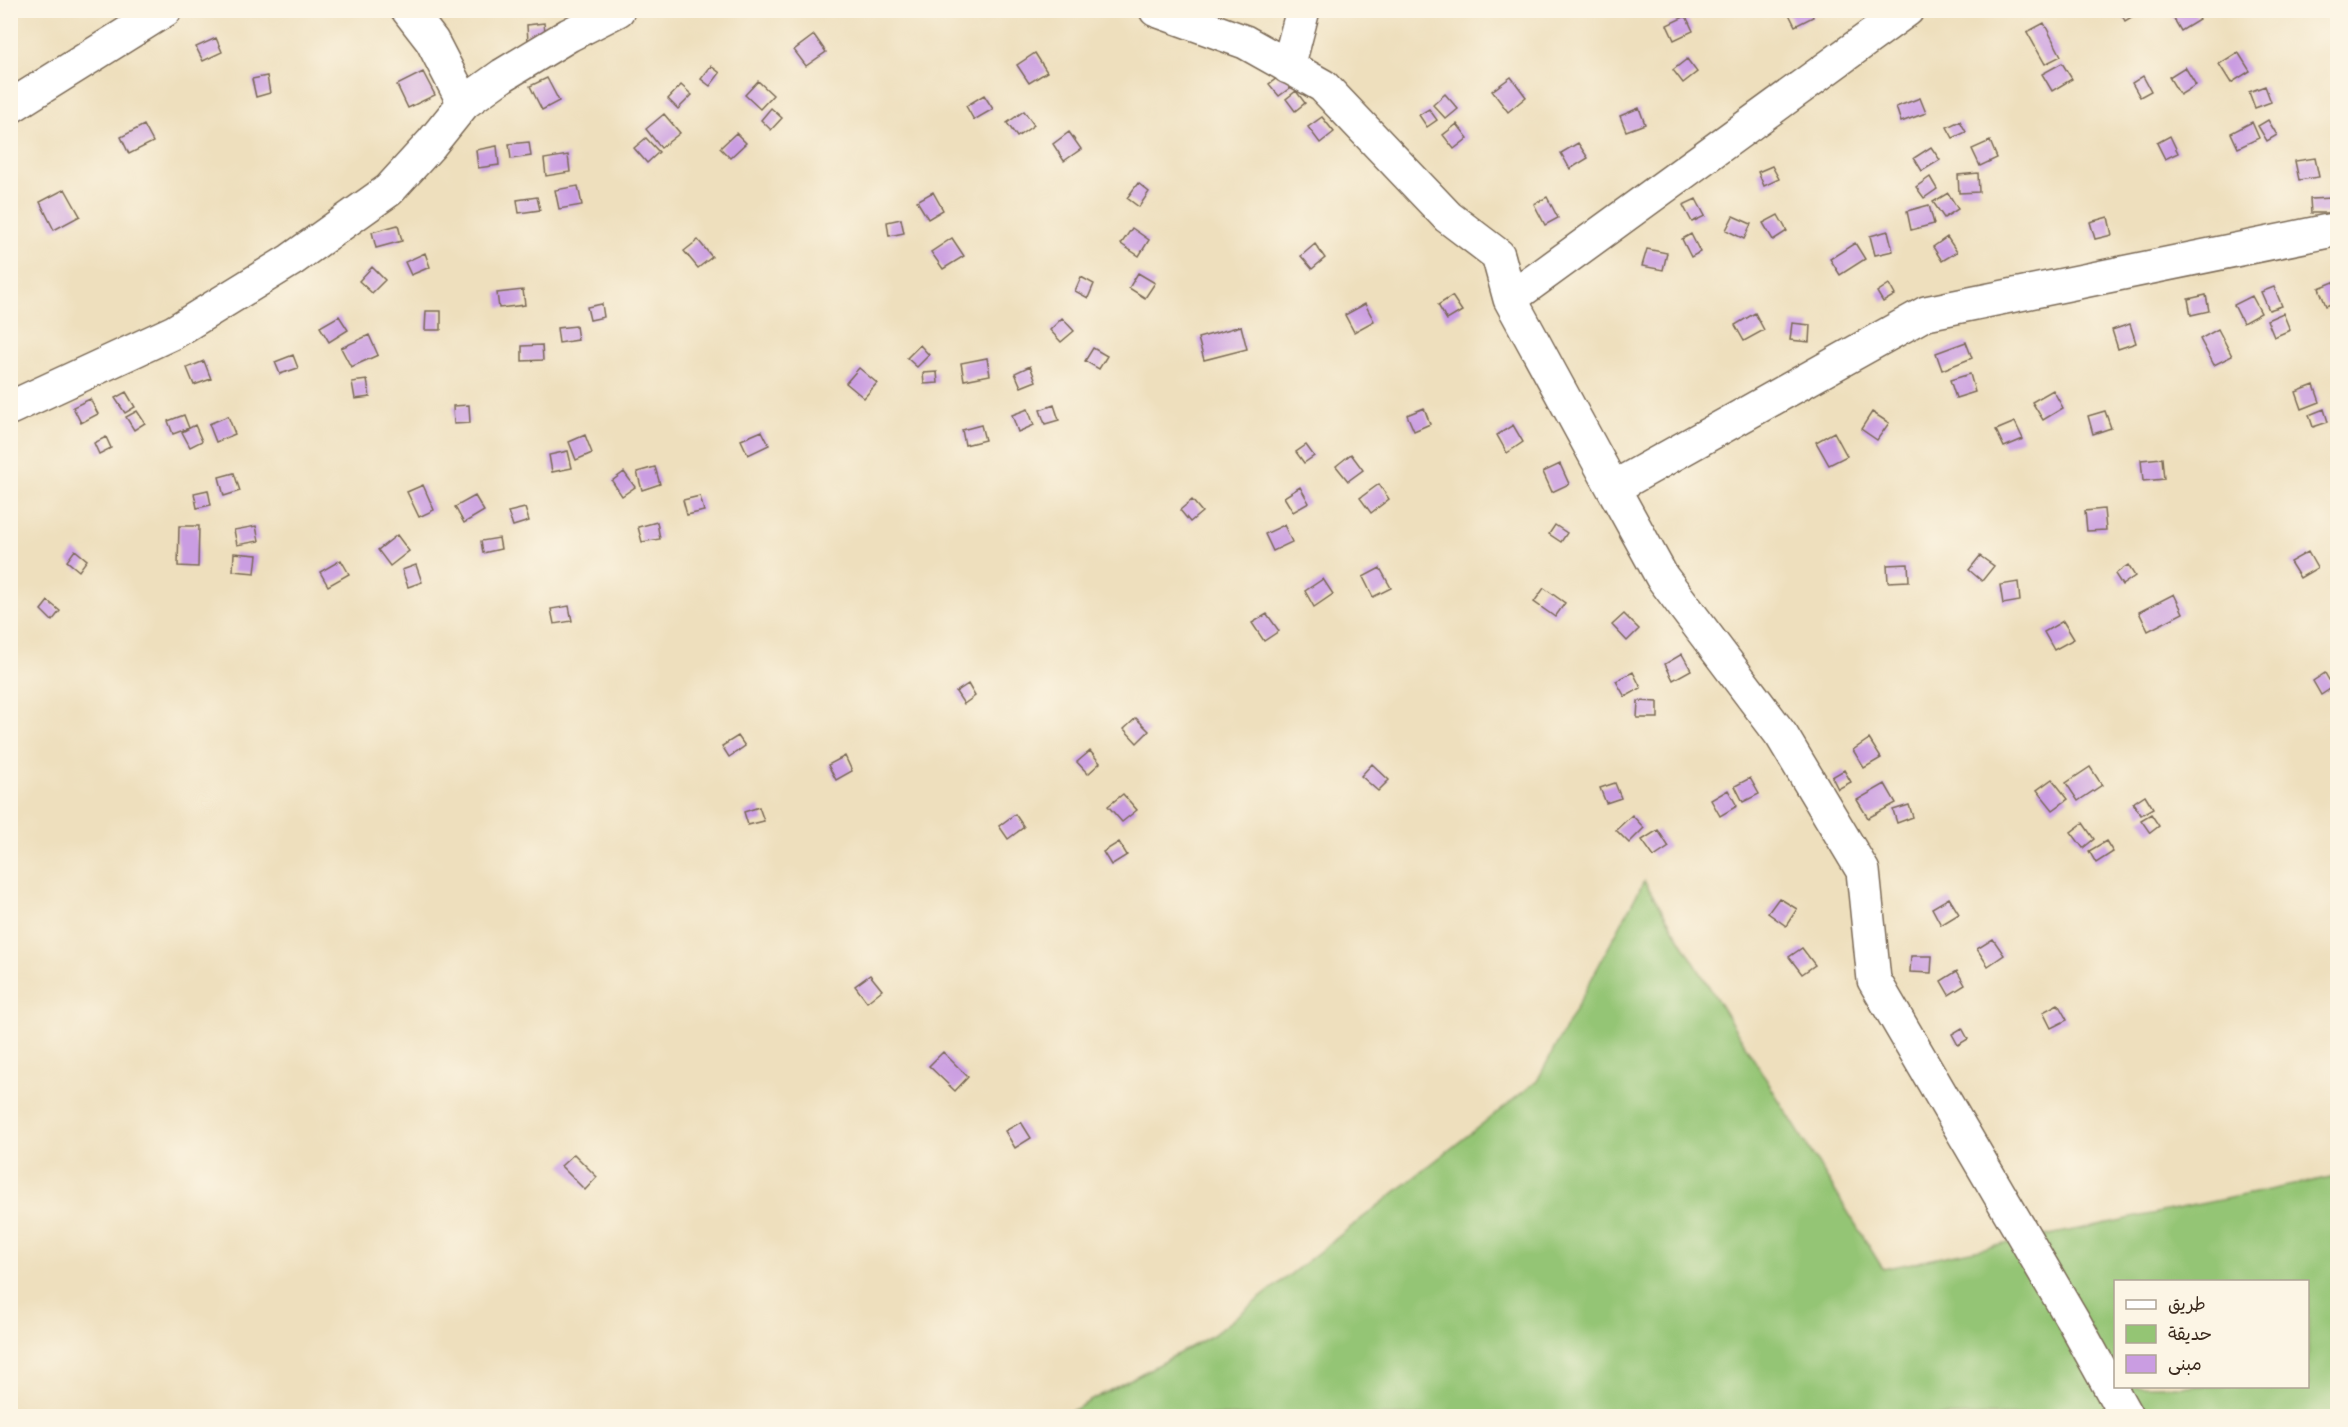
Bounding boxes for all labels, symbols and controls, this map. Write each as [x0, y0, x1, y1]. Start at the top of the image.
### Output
legend [2114, 1280, 2309, 1388]
text: طريق [2168, 1293, 2206, 1316]
text: حديقة [2168, 1323, 2212, 1346]
text: مبنى [2168, 1353, 2202, 1376]

